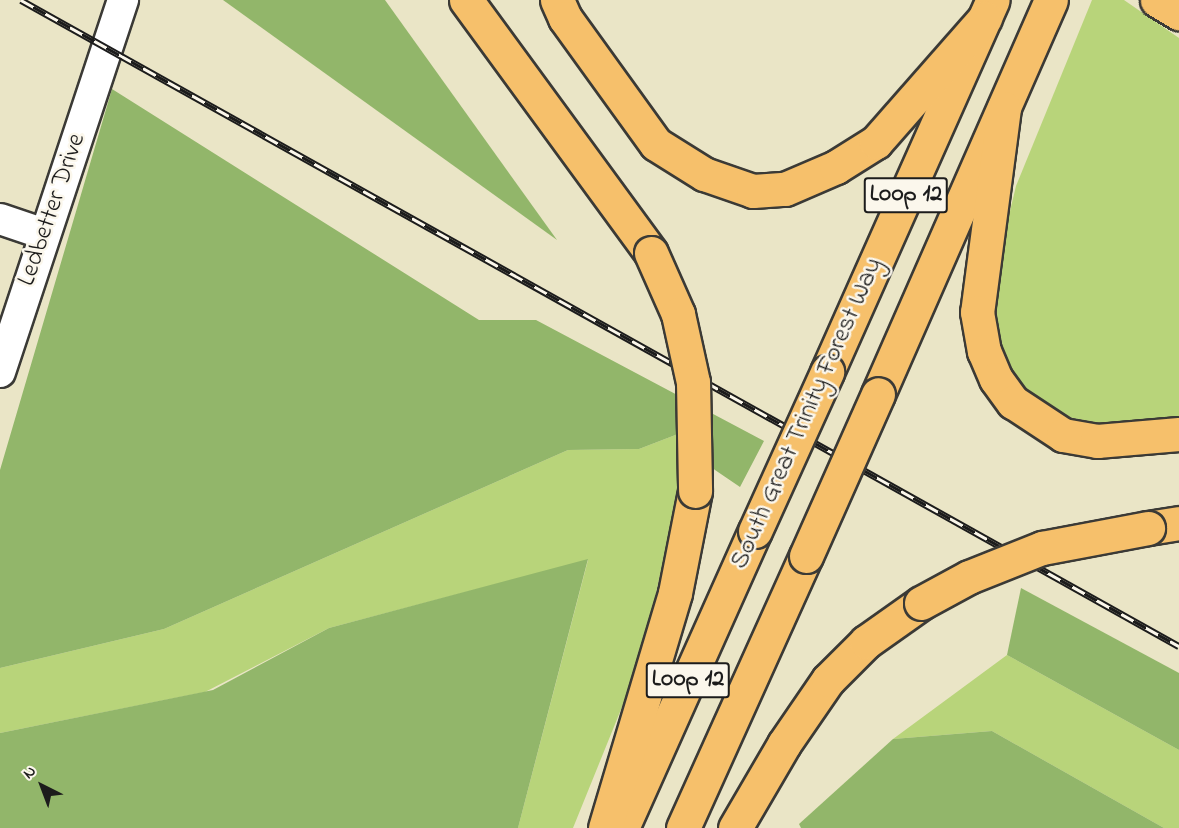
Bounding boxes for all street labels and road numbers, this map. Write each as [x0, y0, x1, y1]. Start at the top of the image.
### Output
street label: Ledbetter Drive [12, 130, 94, 290]
road number: Loop 12 [862, 174, 950, 216]
street label: South Great Trinity Forest Way [725, 253, 891, 575]
road number: Loop 12 [644, 659, 732, 701]

